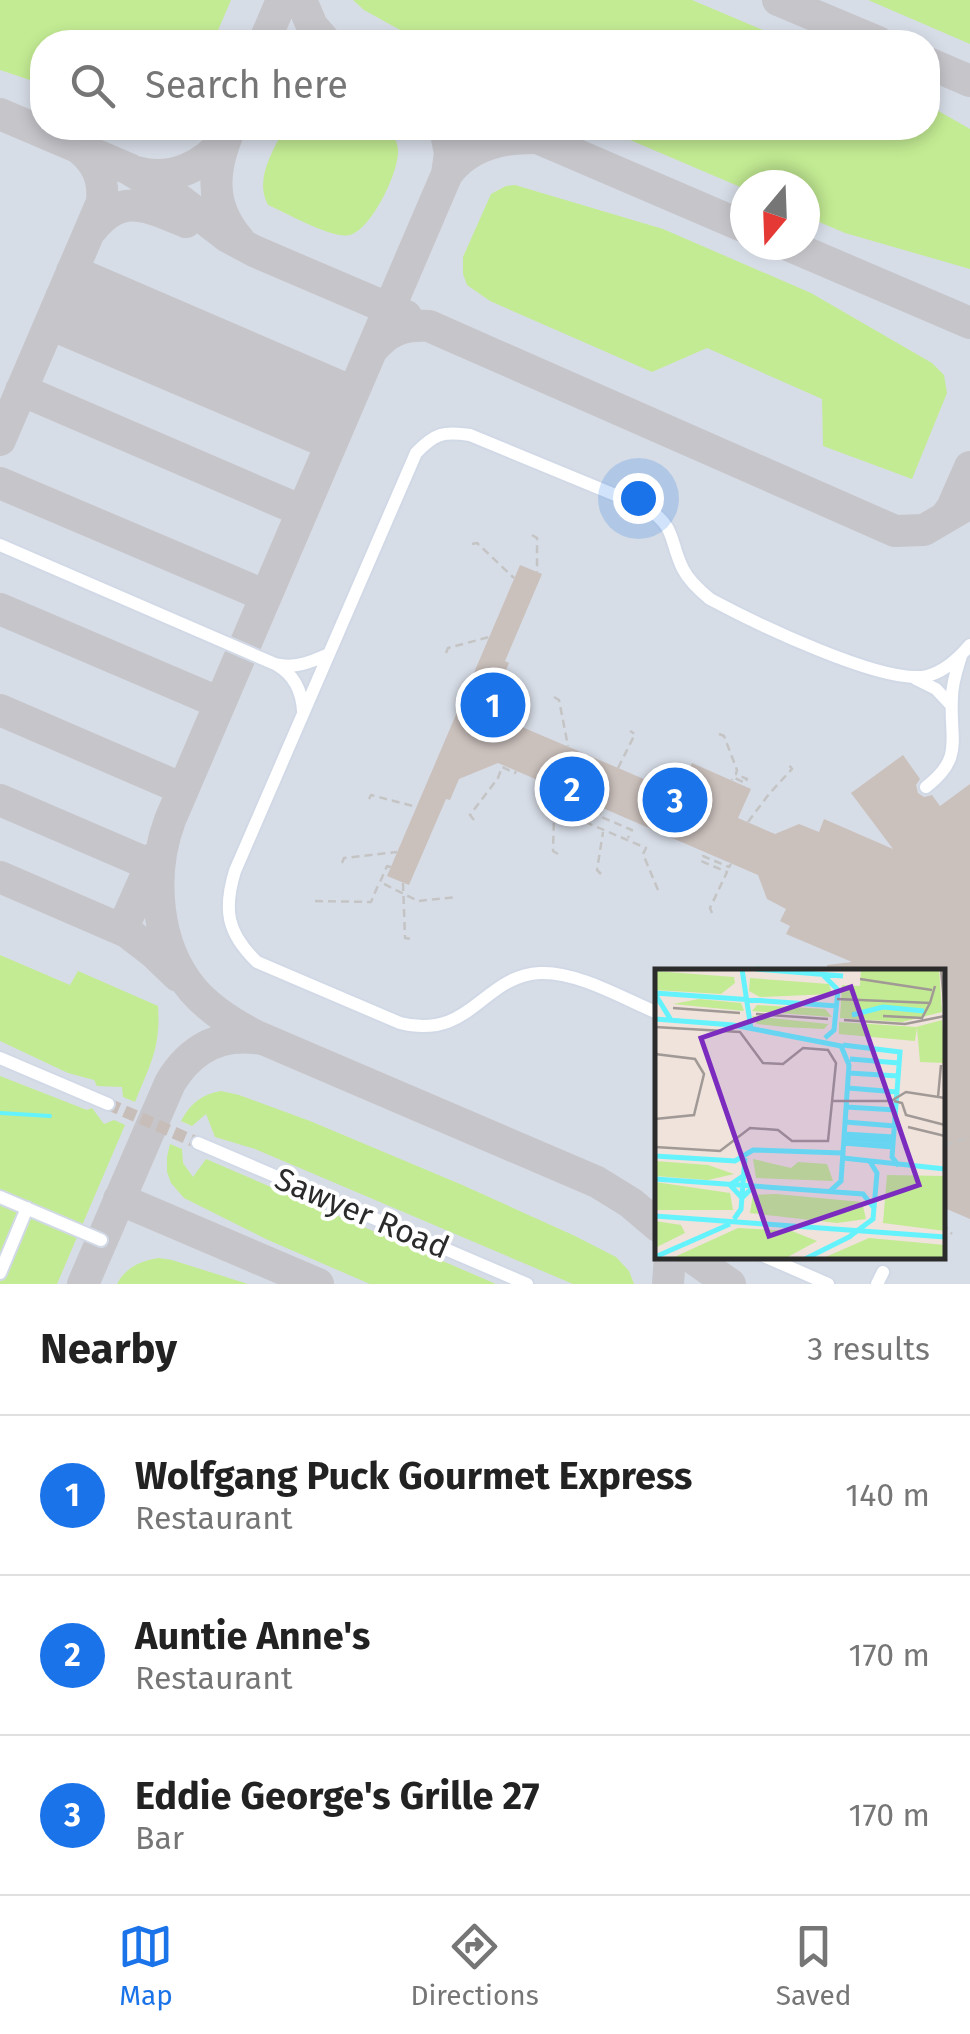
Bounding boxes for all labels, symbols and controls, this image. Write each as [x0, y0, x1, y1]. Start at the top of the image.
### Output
search box [30, 30, 940, 140]
icon: search [65, 58, 120, 113]
text: Search here [145, 62, 348, 108]
north arrow [730, 170, 820, 260]
your location [613, 473, 664, 524]
pin: 1 [460, 668, 526, 742]
pin: 2 [540, 752, 604, 826]
pin: 3 [642, 762, 708, 838]
inset map [655, 969, 945, 1259]
street label: Sawyer Road [269, 1159, 455, 1267]
text: Nearby [40, 1324, 177, 1374]
text: 3 results [807, 1330, 930, 1368]
text: Wolfgang Puck Gourmet Express [135, 1453, 692, 1499]
text: 1 [65, 1476, 80, 1514]
text: 140 m [845, 1476, 930, 1514]
text: Restaurant [135, 1499, 293, 1537]
text: Auntie Anne's [135, 1613, 370, 1659]
text: 2 [64, 1636, 81, 1674]
text: 170 m [849, 1636, 930, 1674]
text: Restaurant [135, 1659, 293, 1697]
text: Eddie George's Grille 27 [135, 1773, 540, 1819]
text: 3 [64, 1796, 81, 1834]
text: 170 m [849, 1796, 930, 1834]
text: Bar [135, 1819, 184, 1857]
tab: Map [118, 1919, 173, 2012]
tab: Directions [410, 1919, 539, 2012]
tab: Saved [776, 1919, 852, 2012]

